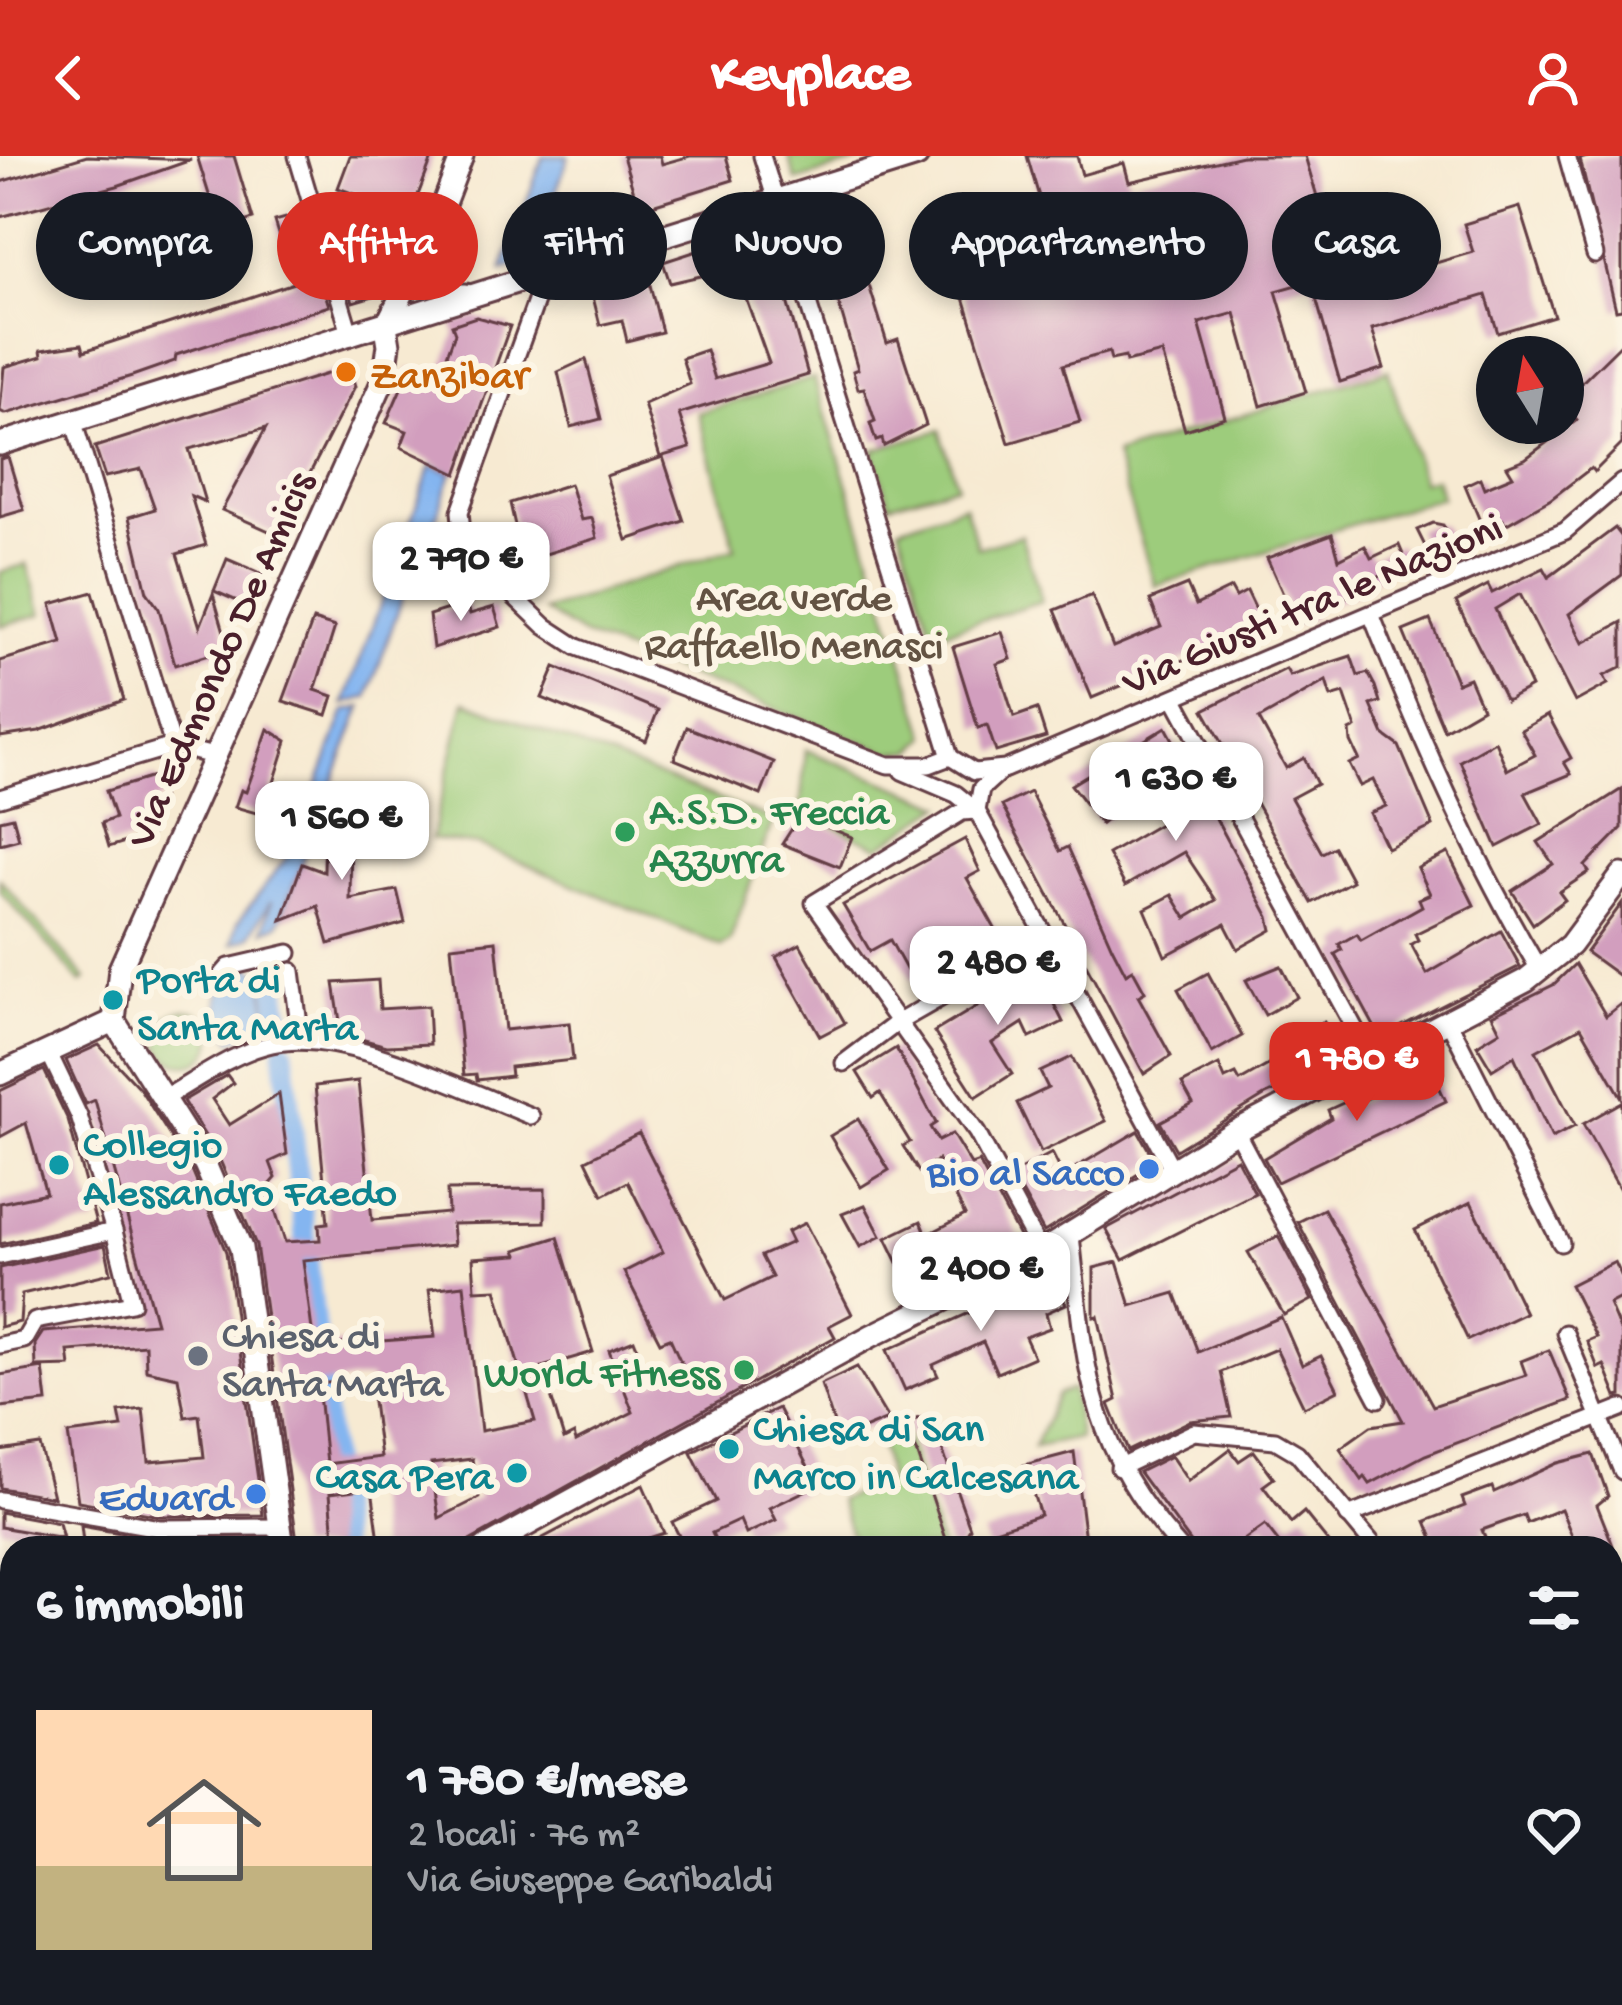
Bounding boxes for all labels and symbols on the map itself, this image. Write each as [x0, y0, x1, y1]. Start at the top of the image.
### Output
north arrow [1476, 336, 1584, 444]
place label: Zanzibar [370, 355, 532, 404]
marker: Zanzibar [333, 359, 359, 385]
street label: Via Edmondo De Amicis [118, 464, 329, 857]
street label: Via Giusti tra le Nazioni [1116, 506, 1511, 711]
pin: 2 790 € [350, 522, 572, 624]
park label: Area verde Raffaello Menasci [644, 577, 944, 674]
pin: 1 630 € [1065, 742, 1287, 844]
pin: 1 560 € [231, 781, 453, 883]
place label: A.S.D. Freccia Azzurra [649, 791, 891, 888]
marker: A.S.D. Freccia Azzurra [612, 819, 638, 845]
pin: 2 480 € [887, 926, 1109, 1028]
place label: Porta di Santa Marta [135, 959, 360, 1056]
marker: Porta di Santa Marta [100, 987, 126, 1013]
pin: 1 780 € [1246, 1022, 1468, 1124]
place label: Collegio Alessandro Faedo [83, 1124, 397, 1221]
marker: Collegio Alessandro Faedo [46, 1152, 72, 1178]
place label: Bio al Sacco [926, 1152, 1125, 1201]
marker: Bio al Sacco [1136, 1156, 1162, 1182]
pin: 2 400 € [870, 1232, 1092, 1334]
place label: Chiesa di Santa Marta [222, 1315, 445, 1412]
marker: Chiesa di Santa Marta [185, 1343, 211, 1369]
place label: World Fitness [484, 1353, 722, 1402]
marker: World Fitness [731, 1357, 757, 1383]
place label: Chiesa di San Marco in Calcesana [753, 1408, 1080, 1505]
marker: Chiesa di San Marco in Calcesana [716, 1436, 742, 1462]
place label: Casa Pera [315, 1456, 495, 1505]
marker: Casa Pera [504, 1460, 530, 1486]
place label: Eduard [99, 1477, 235, 1526]
marker: Eduard [243, 1481, 269, 1507]

